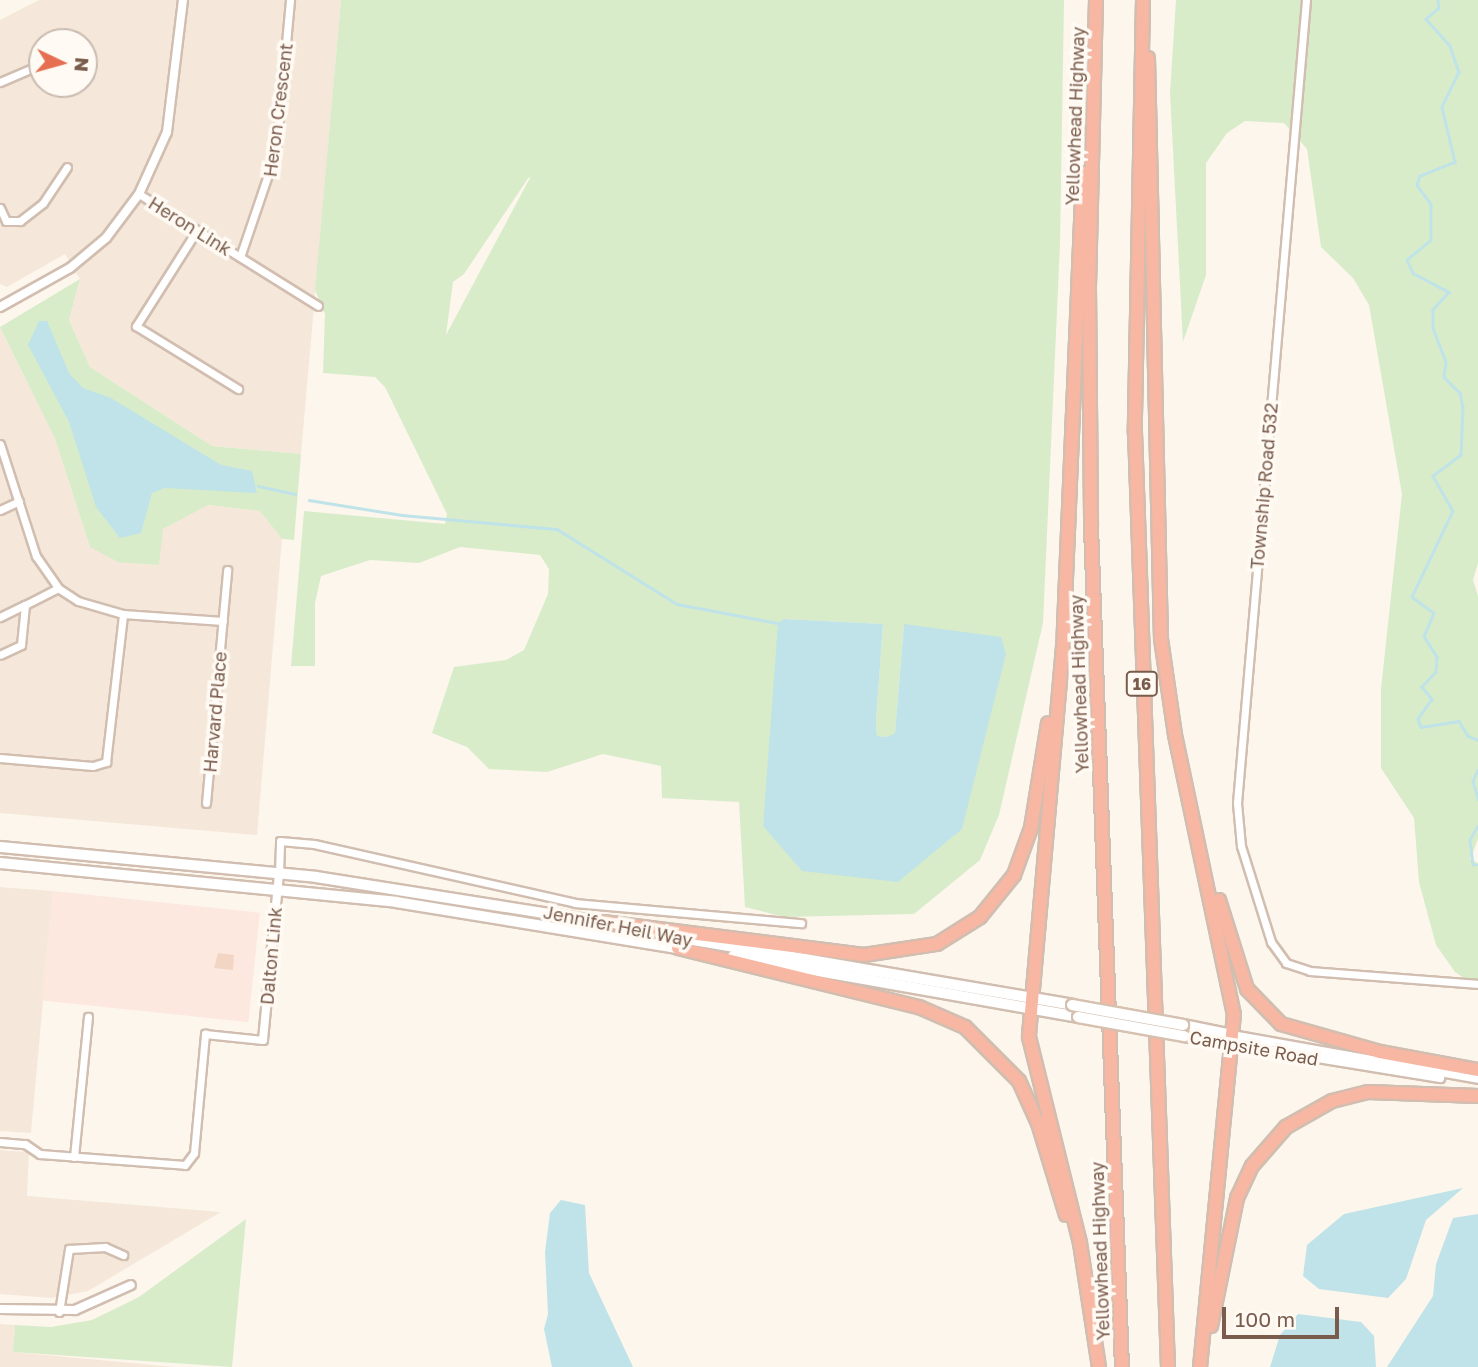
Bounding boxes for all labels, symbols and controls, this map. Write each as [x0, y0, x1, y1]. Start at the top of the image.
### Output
street label: Yellowhead Highway [1061, 26, 1089, 206]
north arrow [28, 28, 98, 98]
street label: Heron Crescent [259, 42, 297, 178]
text: N [70, 56, 95, 73]
street label: Heron Link [145, 192, 235, 260]
street label: Township Road 532 [1246, 402, 1282, 570]
street label: Yellowhead Highway [1065, 594, 1093, 774]
street label: Harvard Place [199, 651, 231, 773]
road number: 16 [1124, 671, 1160, 696]
street label: Jennifer Heil Way [542, 901, 694, 951]
street label: Dalton Link [256, 906, 286, 1006]
street label: Campsite Road [1188, 1026, 1320, 1070]
street label: Yellowhead Highway [1086, 1161, 1114, 1341]
scale bar [1226, 1294, 1343, 1338]
text: 100 m [1235, 1306, 1295, 1332]

